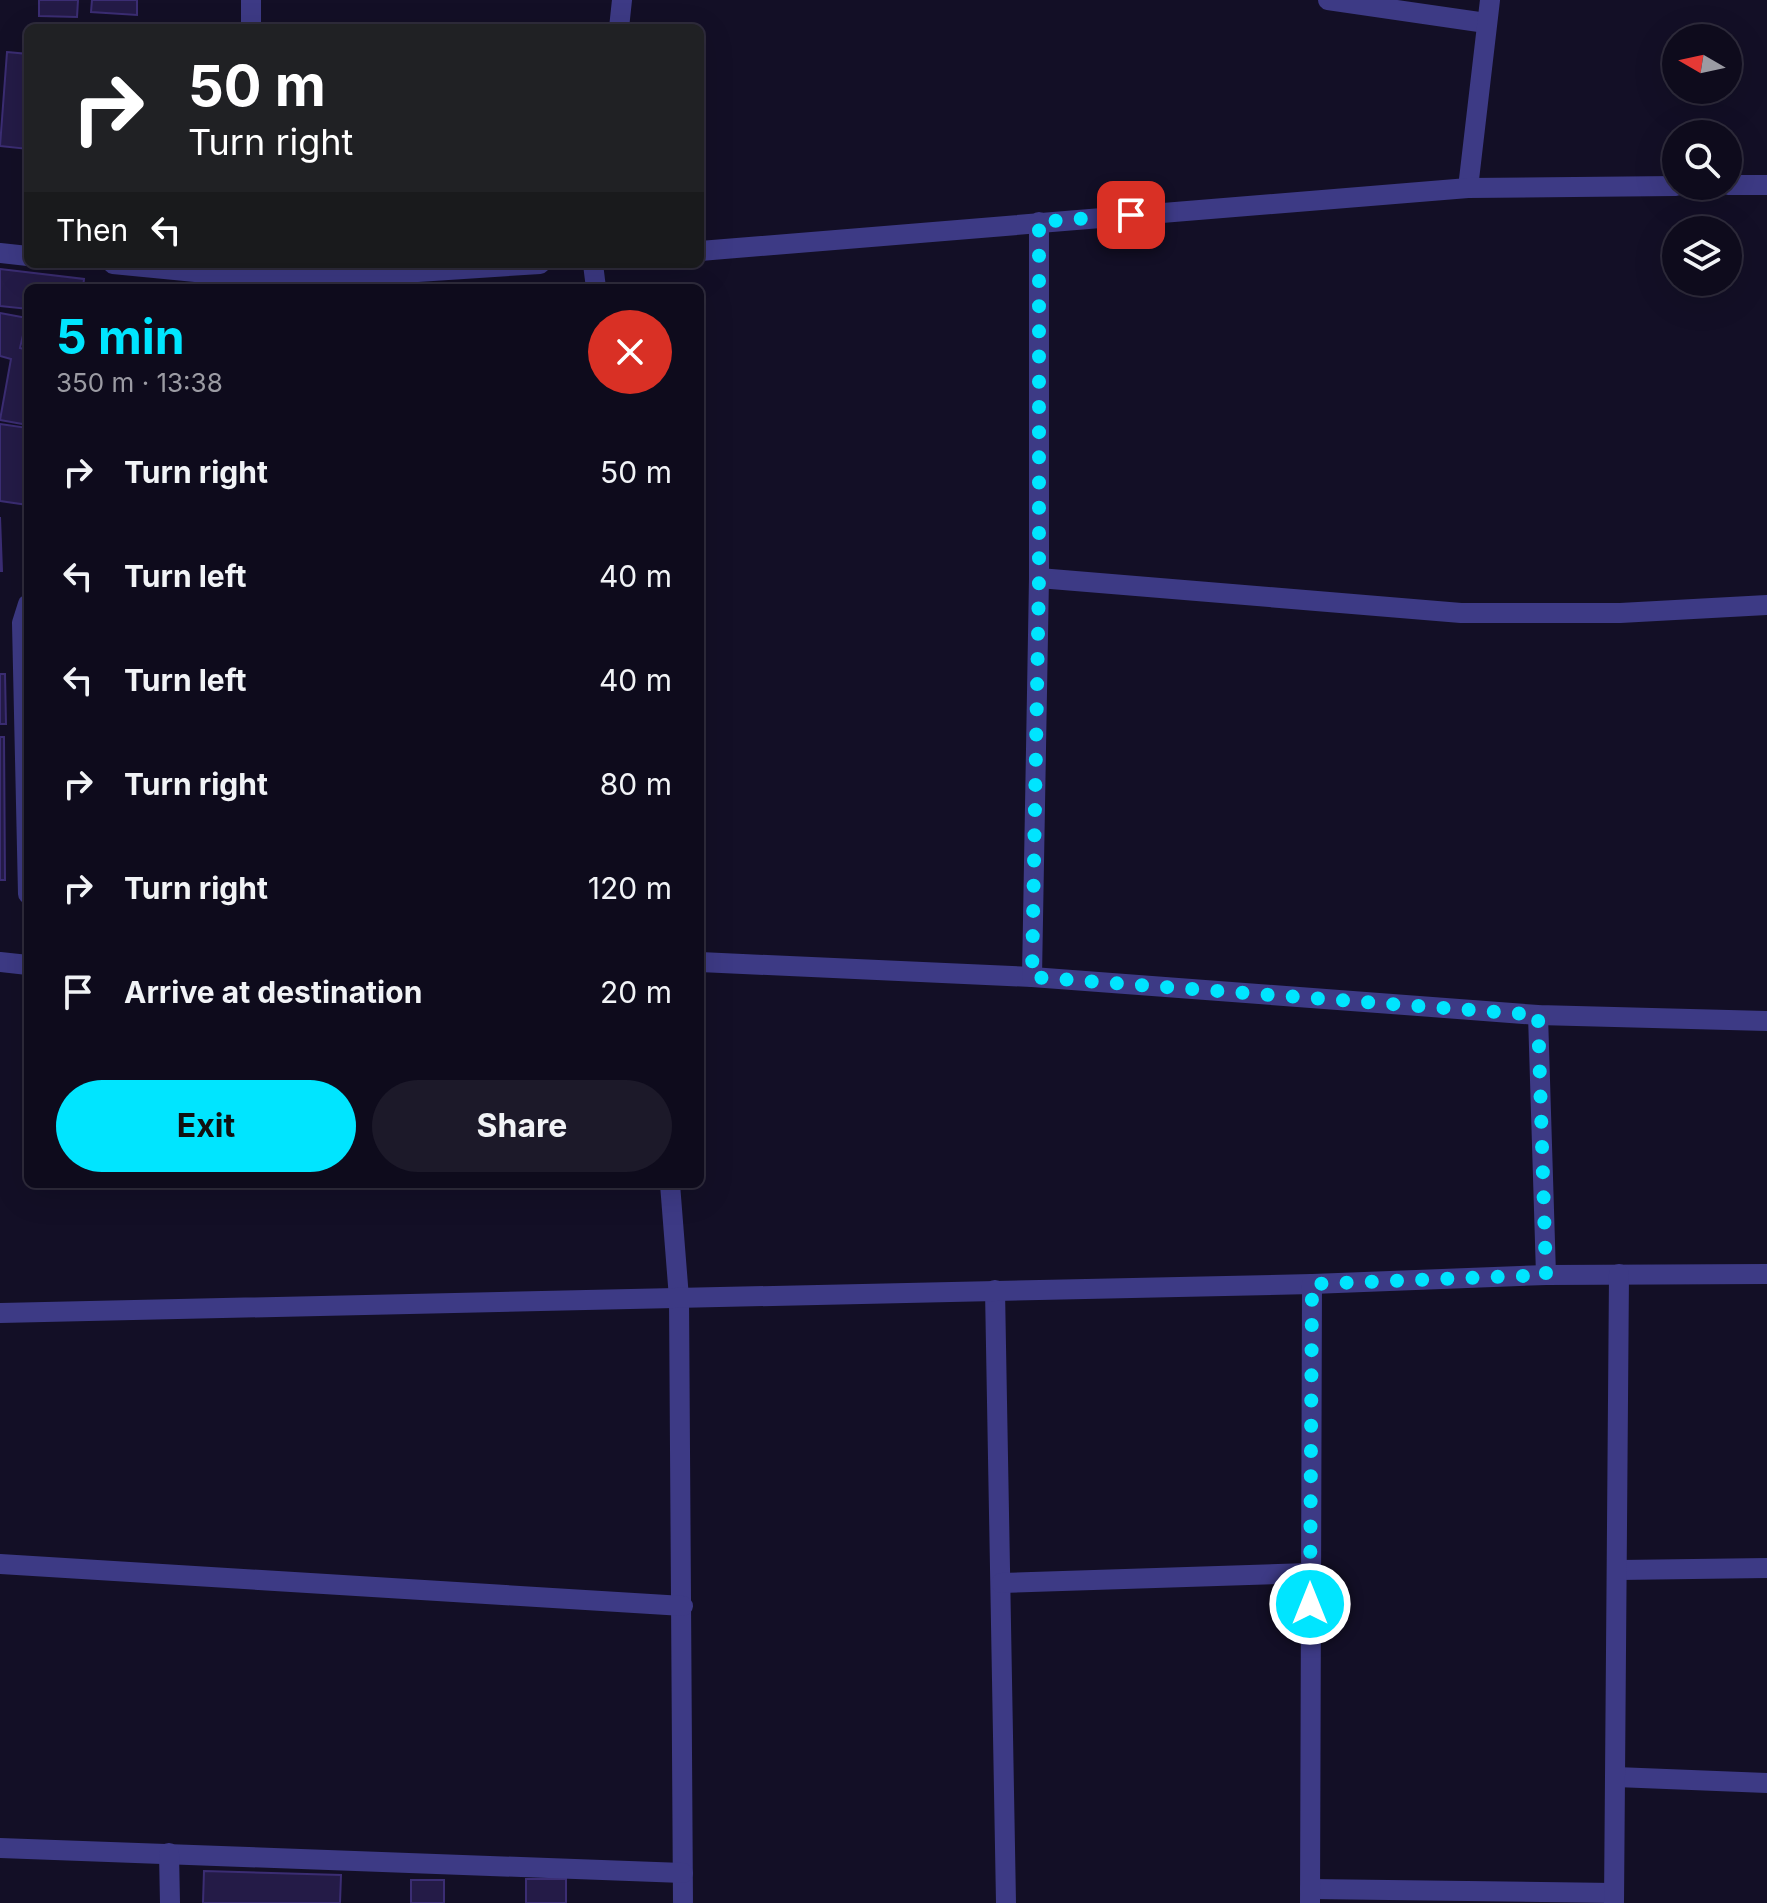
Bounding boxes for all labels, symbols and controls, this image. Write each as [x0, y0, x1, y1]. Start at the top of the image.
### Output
north arrow [1662, 24, 1742, 104]
map controls [1662, 24, 1742, 296]
text: 50 m [188, 52, 326, 120]
icon: right [56, 56, 160, 160]
text: Turn right [188, 120, 353, 164]
button: search [1662, 120, 1742, 200]
pin [1097, 181, 1165, 249]
icon: arrive [1109, 193, 1153, 237]
icon: left [144, 208, 188, 252]
text: Then [56, 212, 128, 248]
button: layers [1662, 216, 1742, 296]
text: 5 min [56, 307, 185, 366]
button: close [588, 310, 672, 394]
text: 350 m · 13:38 [56, 367, 223, 398]
icon: right [56, 450, 100, 494]
text: Turn right [124, 454, 268, 490]
text: 50 m [600, 454, 672, 490]
icon: left [56, 554, 100, 598]
text: Turn left [124, 558, 246, 594]
text: 40 m [599, 558, 672, 594]
icon: left [56, 658, 100, 702]
text: Turn left [124, 662, 246, 698]
text: 40 m [599, 662, 672, 698]
icon: right [56, 762, 100, 806]
text: Turn right [124, 766, 268, 802]
text: 80 m [600, 766, 672, 802]
icon: right [56, 866, 100, 910]
text: Turn right [124, 870, 268, 906]
text: 120 m [588, 870, 672, 906]
icon: arrive [56, 970, 100, 1014]
text: Arrive at destination [124, 974, 422, 1010]
text: 20 m [600, 974, 672, 1010]
button: Exit [56, 1080, 356, 1172]
button: Share [372, 1080, 672, 1172]
position arrow [1268, 1562, 1352, 1646]

